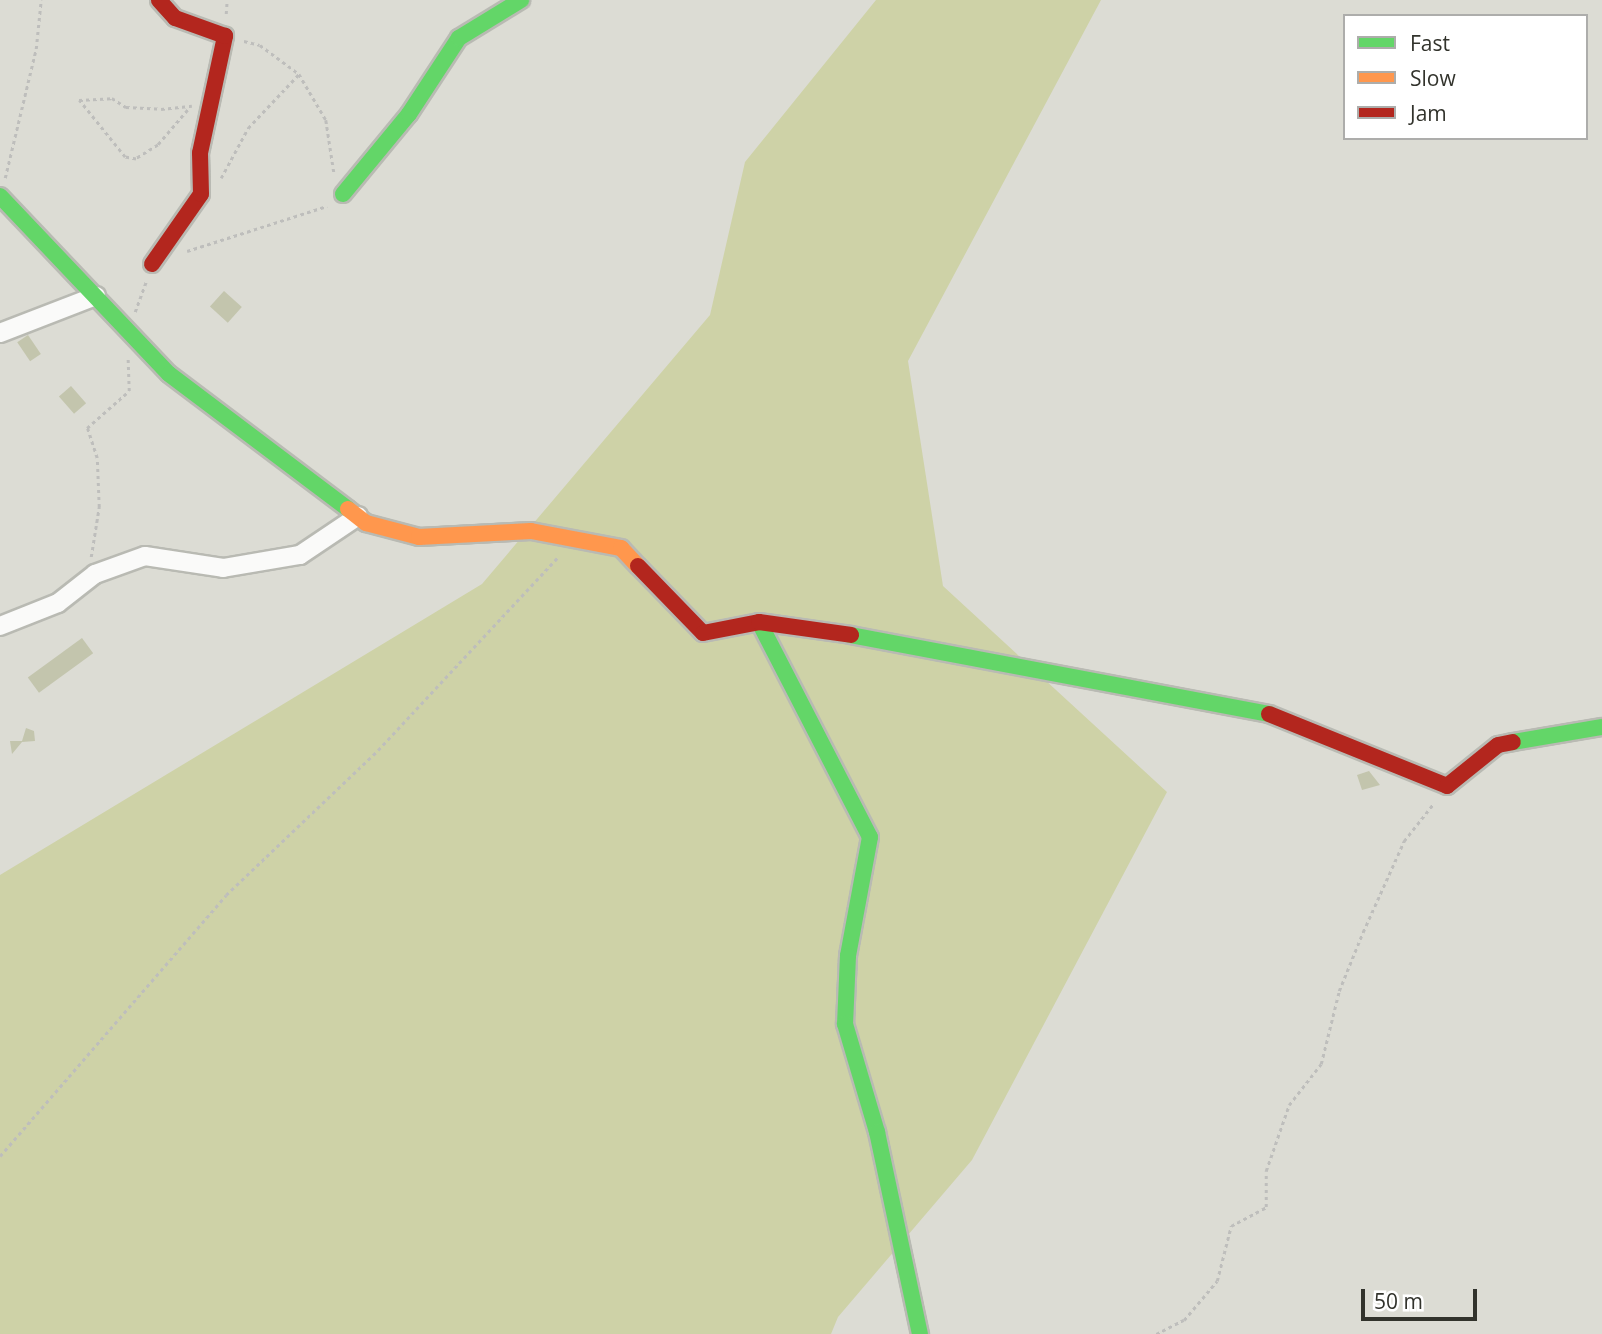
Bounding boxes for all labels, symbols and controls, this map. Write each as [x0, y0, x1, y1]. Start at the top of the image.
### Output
legend [1343, 14, 1588, 140]
text: Fast [1410, 29, 1450, 57]
text: Slow [1410, 64, 1456, 92]
text: Jam [1410, 99, 1447, 127]
scale bar [1364, 1274, 1480, 1318]
text: 50 m [1374, 1287, 1423, 1315]

